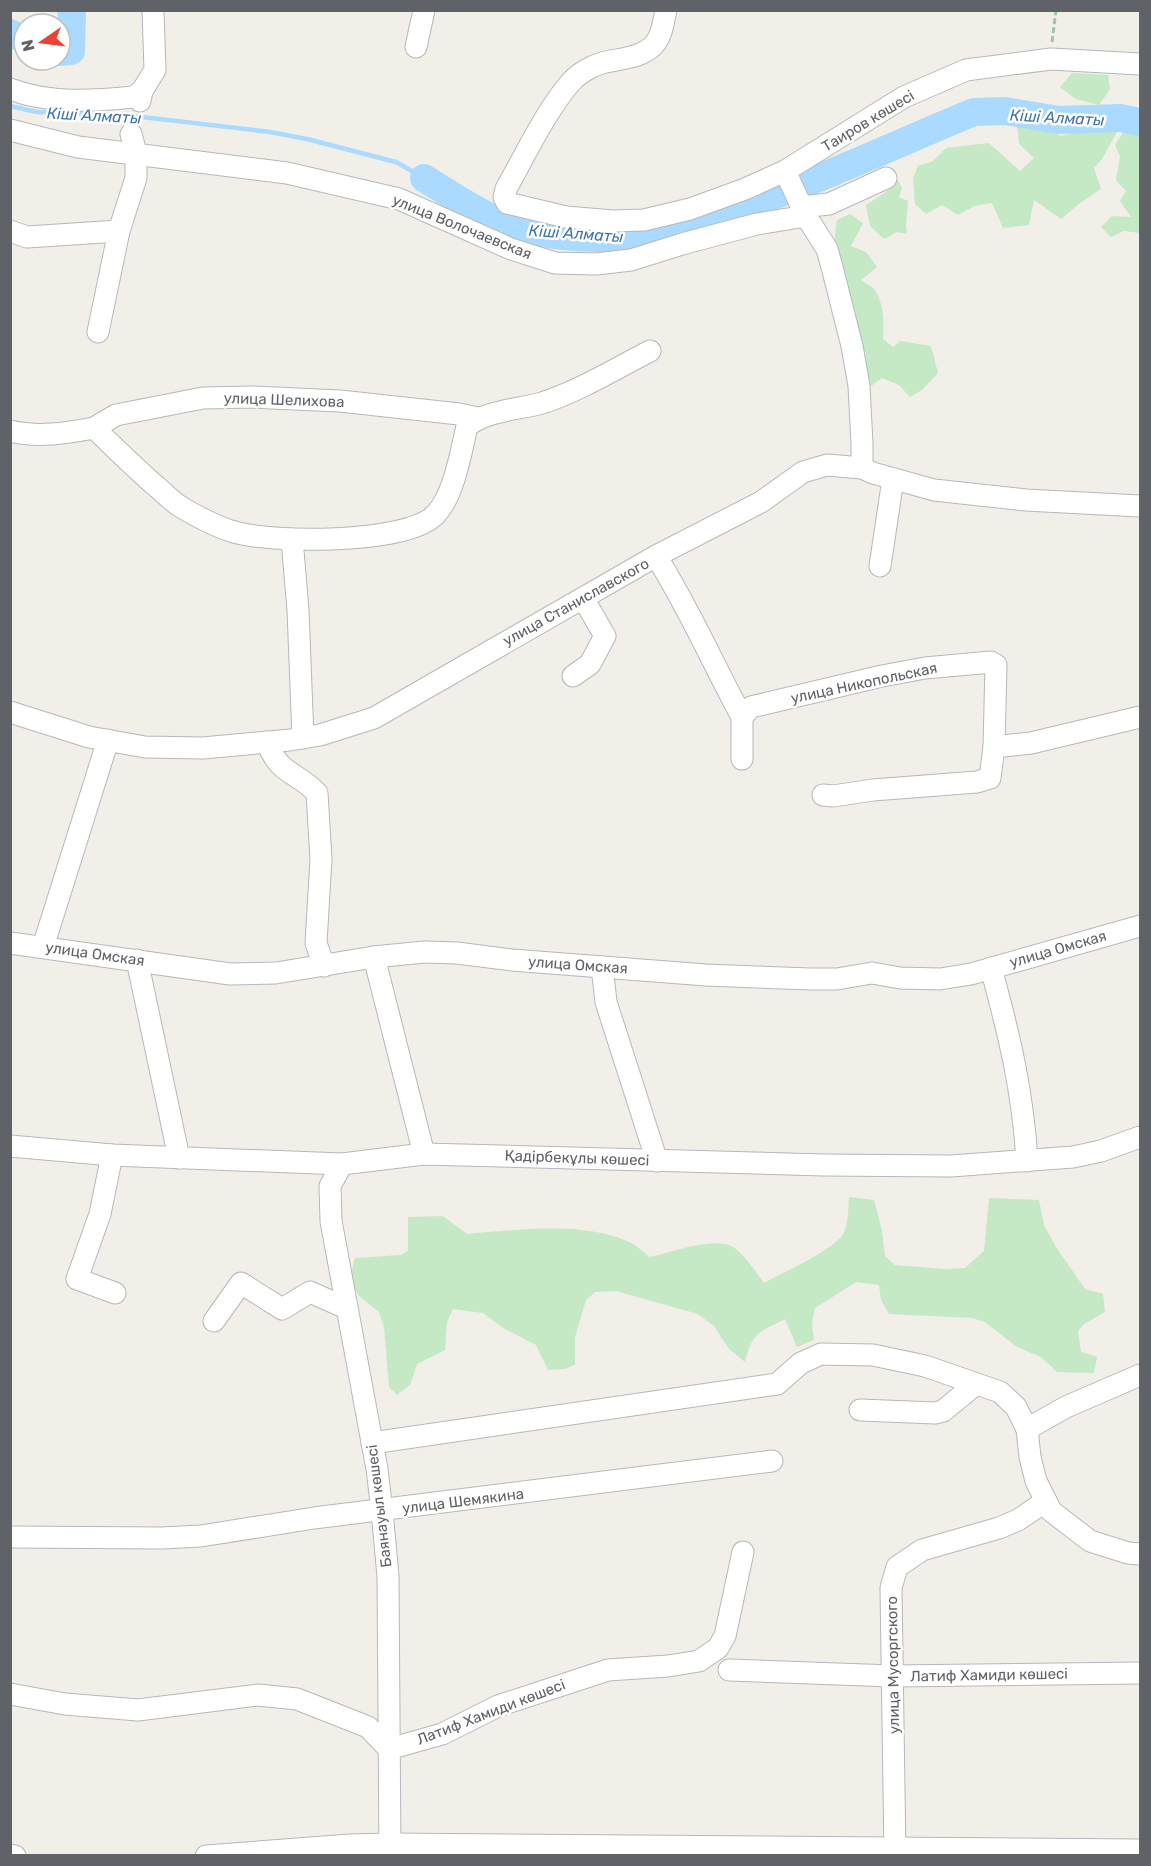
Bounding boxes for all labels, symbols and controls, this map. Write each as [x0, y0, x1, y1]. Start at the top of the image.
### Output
north arrow [12, 12, 72, 72]
text: N [17, 38, 39, 53]
street label: Таиров көшесі [819, 86, 917, 156]
water label: Кіші Алматы [46, 104, 142, 127]
water label: Кіші Алматы [1009, 106, 1105, 129]
street label: улица Волочаевская [390, 191, 534, 263]
water label: Кіші Алматы [528, 221, 624, 246]
street label: улица Шелихова [223, 389, 345, 411]
street label: улица Станиславского [500, 554, 652, 650]
street label: улица Никопольская [789, 659, 939, 707]
street label: улица Омская [1007, 927, 1109, 971]
street label: улица Омская [44, 938, 146, 970]
street label: улица Омская [528, 953, 628, 977]
street label: Қадірбекұлы көшесі [504, 1146, 650, 1170]
street label: Баянауыл көшесі [363, 1444, 395, 1568]
street label: улица Шемякина [401, 1485, 525, 1517]
street label: улица Мусоргского [883, 1596, 903, 1734]
street label: Латиф Хамиди көшесі [910, 1665, 1068, 1685]
street label: Латиф Хамиди көшесі [414, 1675, 568, 1749]

